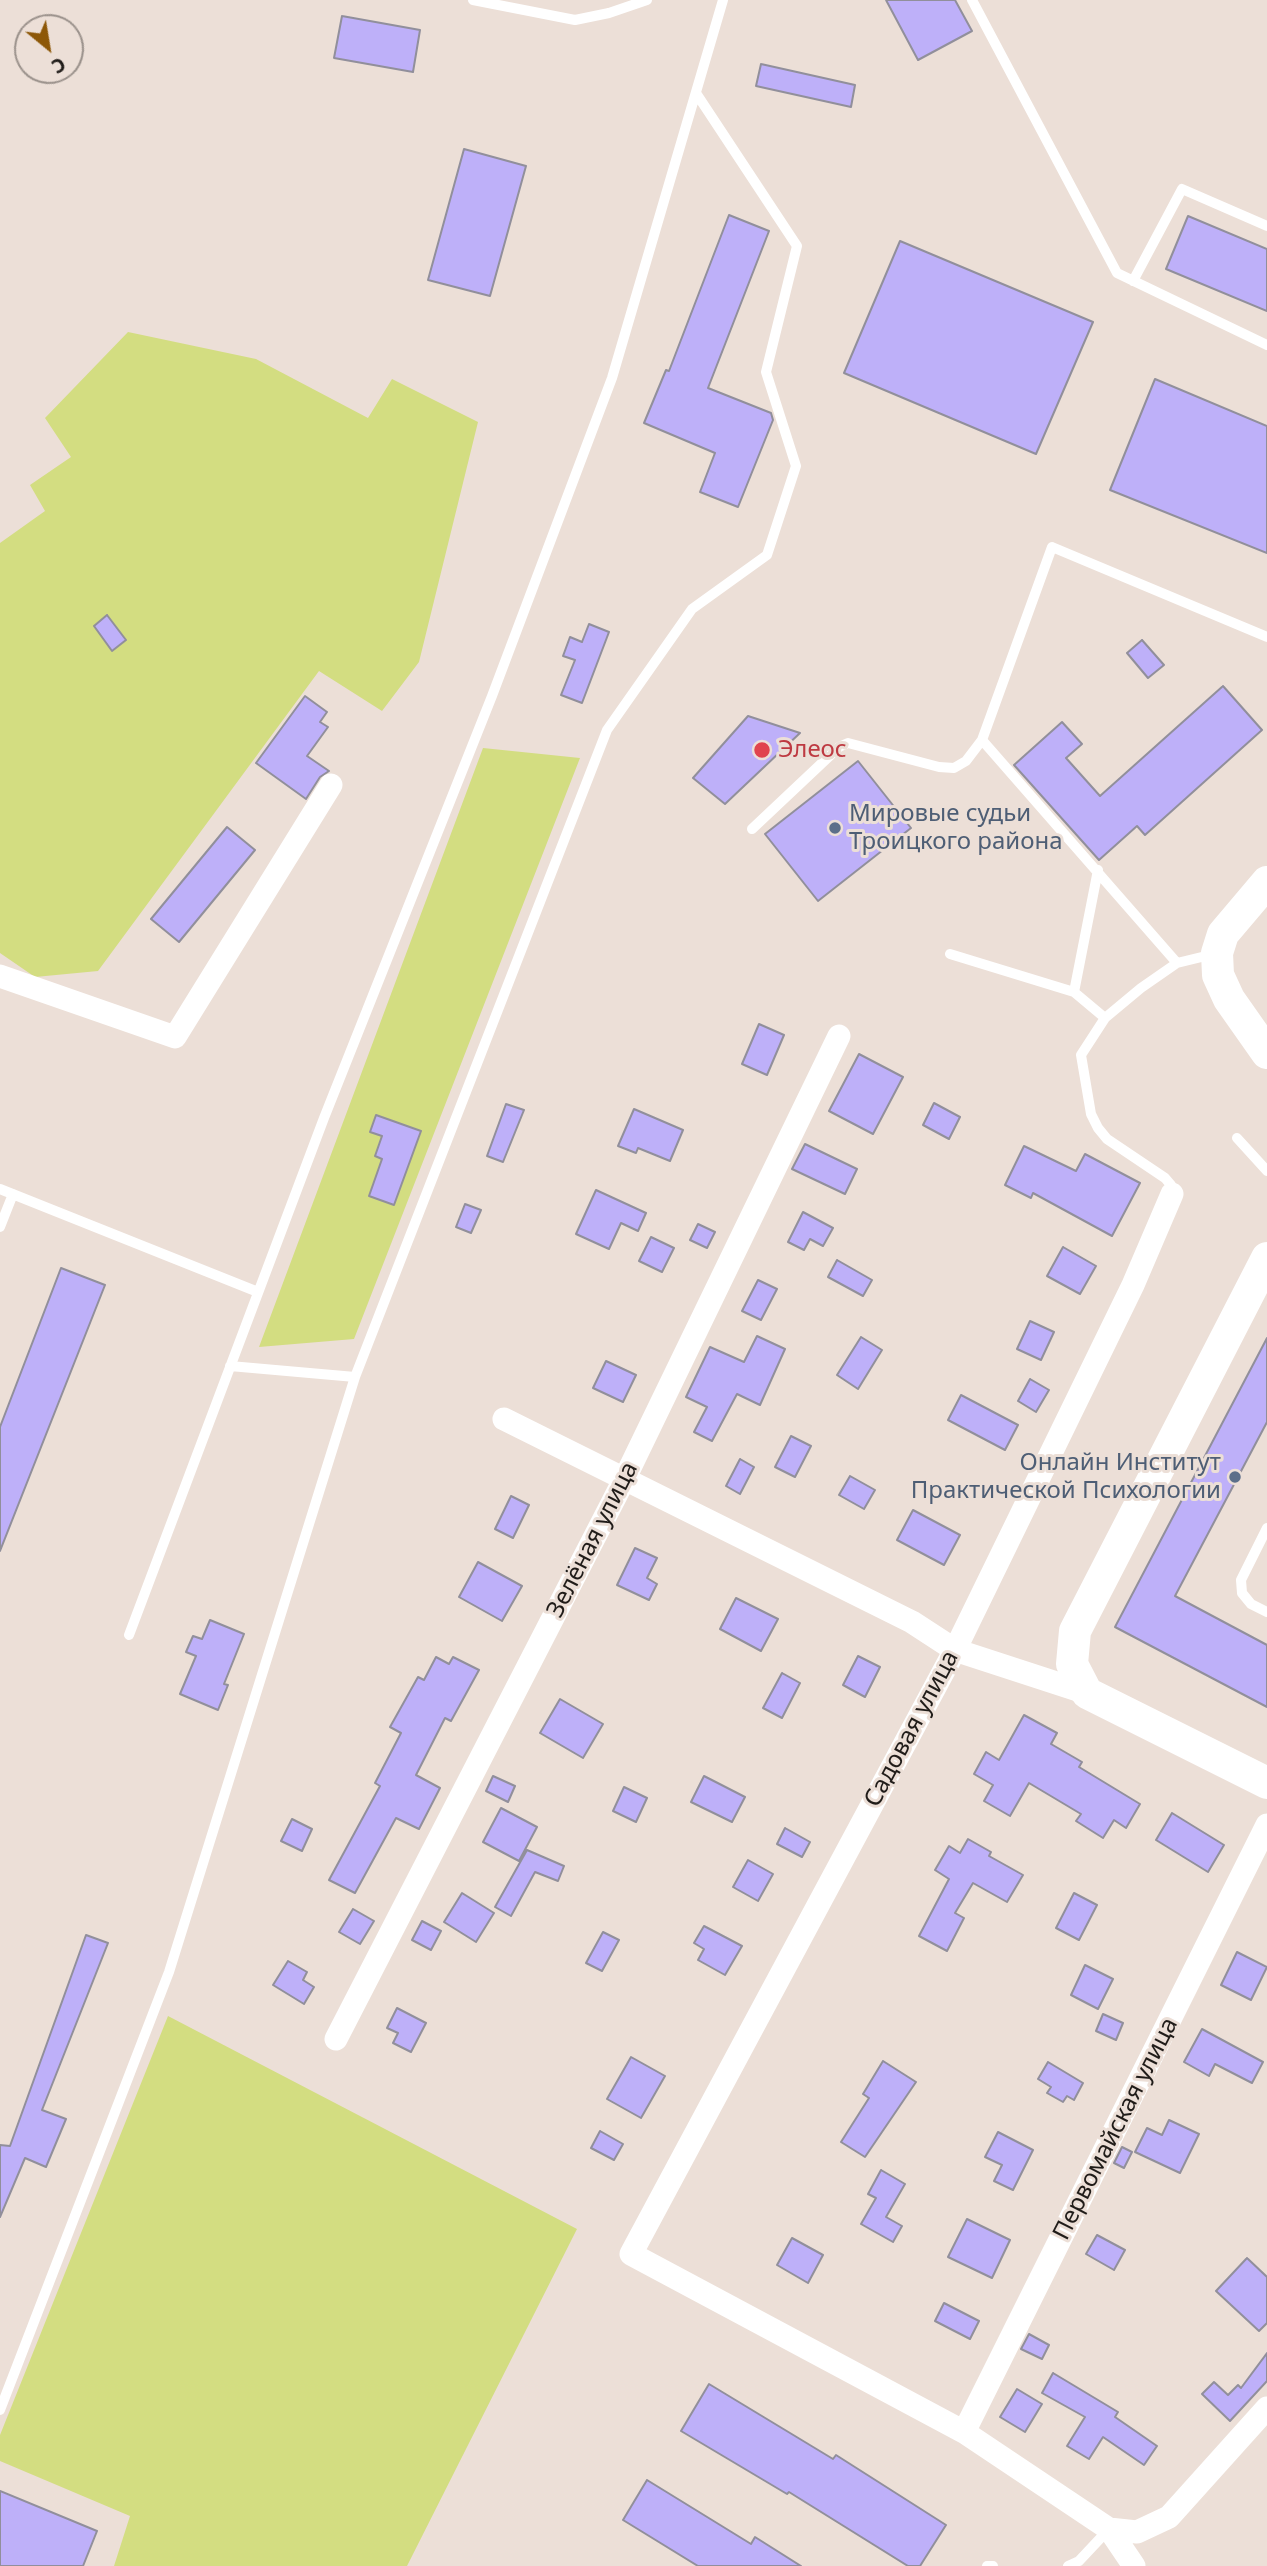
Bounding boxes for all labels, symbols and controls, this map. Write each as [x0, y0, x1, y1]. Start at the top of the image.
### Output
north arrow [14, 14, 84, 84]
text: С [47, 51, 70, 80]
place label: Элеос [778, 736, 847, 764]
marker: Элеос [752, 740, 772, 760]
place label: Мировые судьи Троицкого района [849, 800, 1063, 856]
marker: Мировые судьи Троицкого района [827, 820, 843, 836]
place label: Онлайн Институт Практической Психологии [911, 1449, 1221, 1505]
street label: Зелёная улица [541, 1457, 645, 1623]
marker: Онлайн Институт Практической Психологии [1227, 1469, 1243, 1485]
street label: Садовая улица [859, 1646, 965, 1812]
street label: Первомайская улица [1047, 2013, 1185, 2245]

